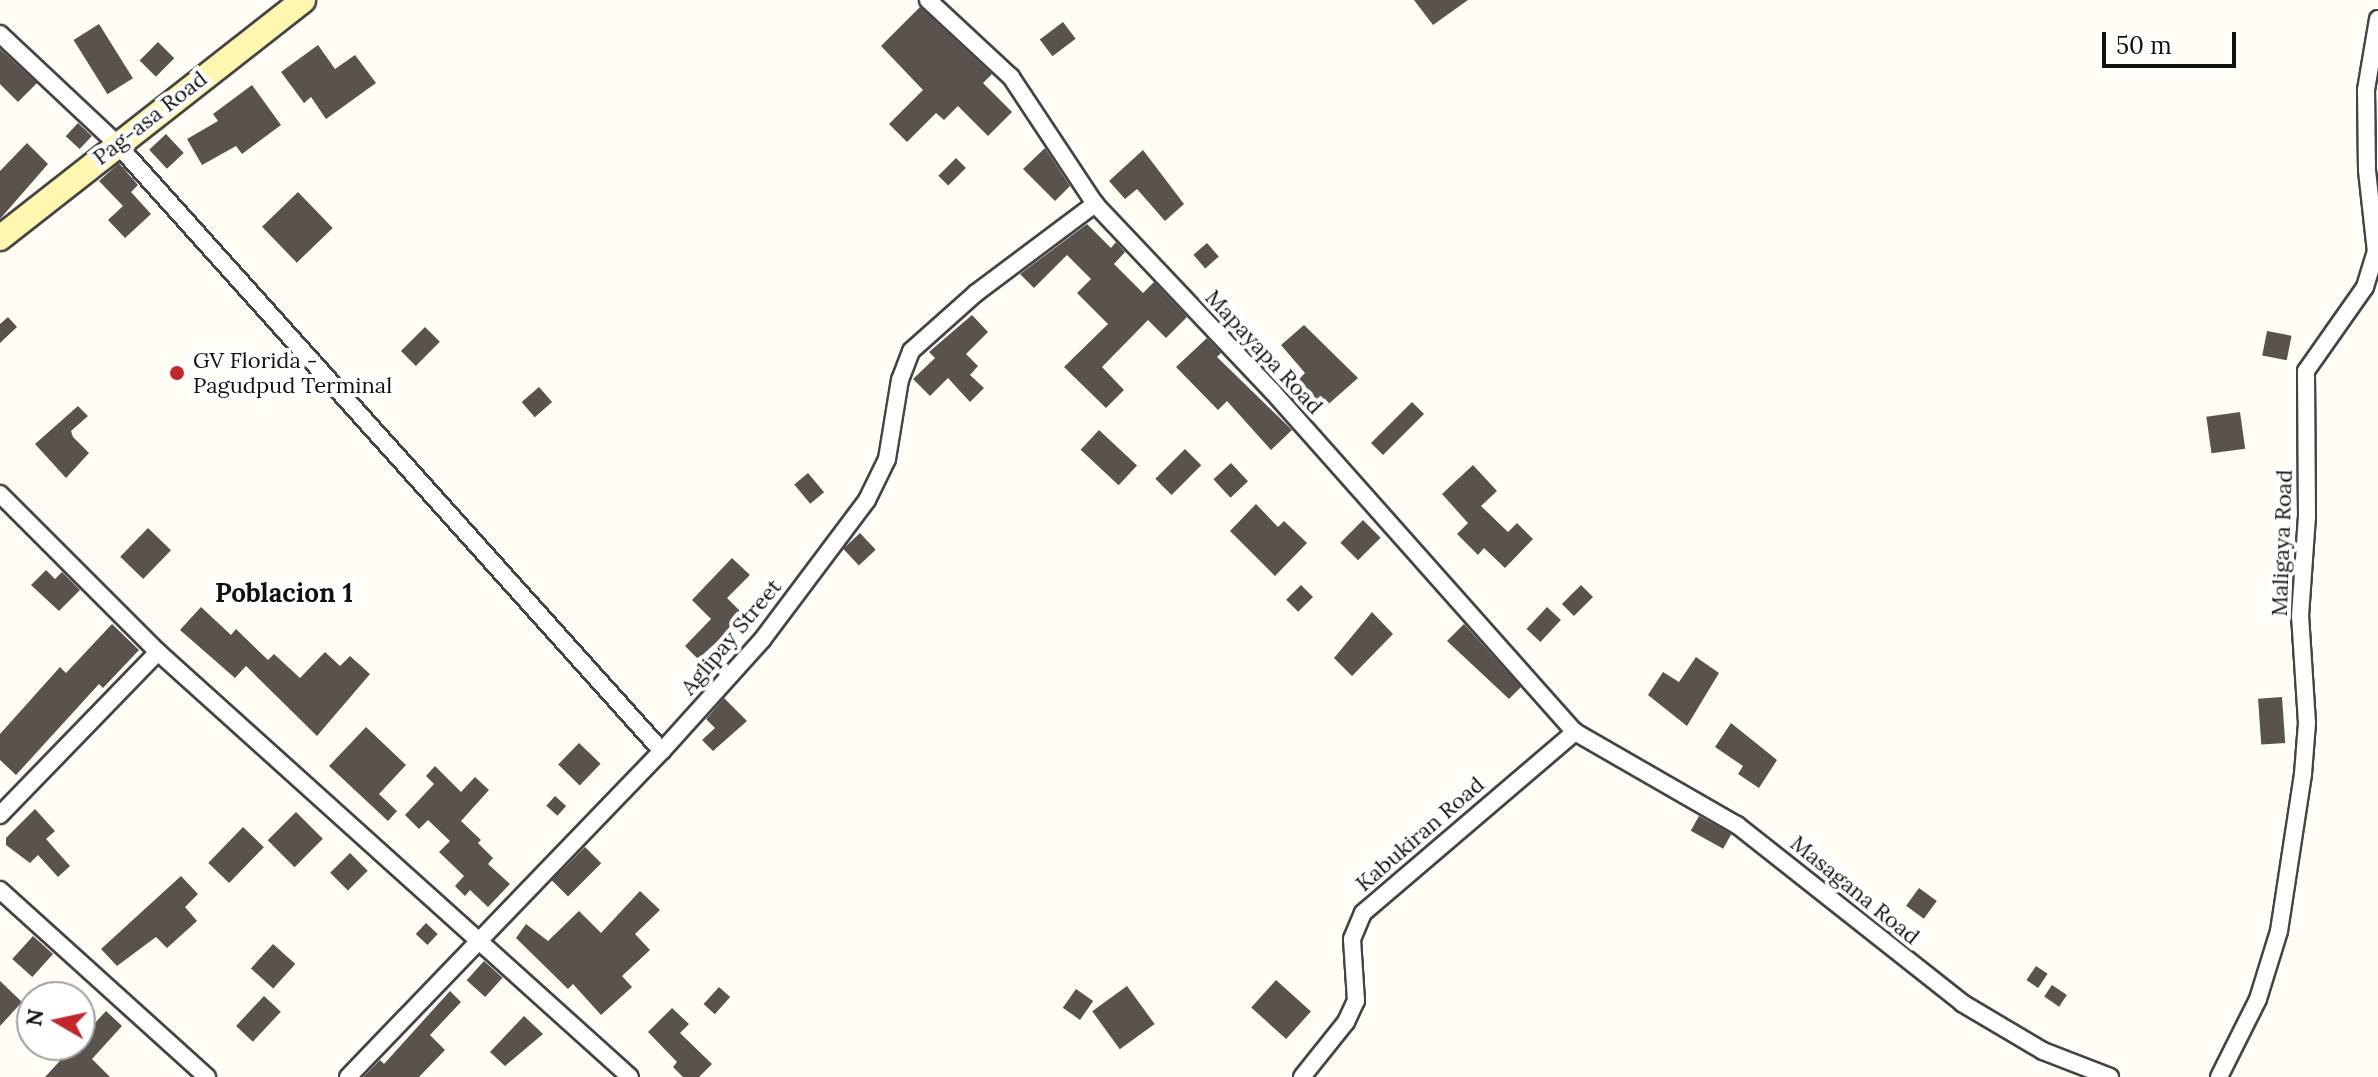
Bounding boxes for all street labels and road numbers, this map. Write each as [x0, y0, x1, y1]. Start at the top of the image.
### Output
street label: Pag-asa Road [88, 65, 212, 171]
street label: Mapayapa Road [1200, 284, 1328, 420]
street label: Maligaya Road [2266, 469, 2298, 617]
street label: Aglipay Street [675, 574, 787, 700]
street label: Kabukiran Road [1351, 771, 1489, 897]
street label: Masagana Road [1785, 830, 1925, 950]

